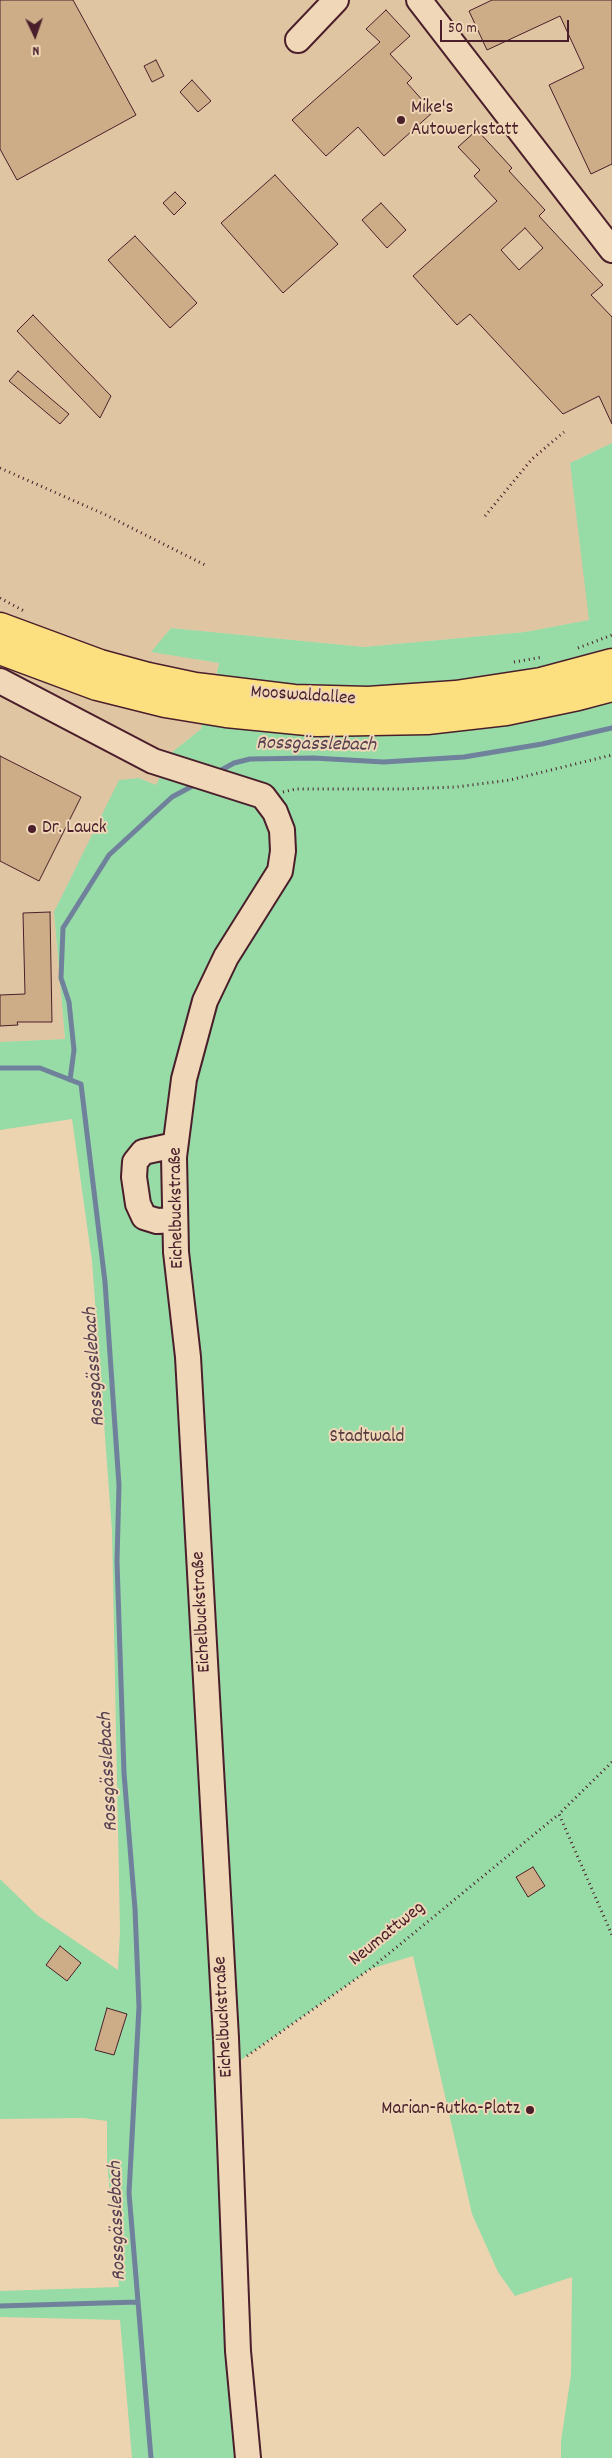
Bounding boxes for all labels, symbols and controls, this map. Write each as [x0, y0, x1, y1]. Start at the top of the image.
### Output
north arrow [10, 10, 60, 60]
scale bar [442, 10, 571, 42]
text: 50 m [448, 18, 477, 40]
text: N [32, 40, 40, 60]
place label: Mike's Autowerkstatt [411, 98, 518, 142]
marker: Mike's Autowerkstatt [395, 114, 407, 126]
street label: Mooswaldallee [250, 682, 356, 712]
water label: Rossgässlebach [256, 733, 376, 759]
place label: Dr. Lauck [42, 818, 107, 840]
marker: Dr. Lauck [26, 823, 38, 835]
street label: Eichelbuckstraße [166, 1147, 190, 1269]
water label: Rossgässlebach [80, 1306, 112, 1428]
park label: Stadtwald [330, 1427, 404, 1449]
street label: Eichelbuckstraße [188, 1551, 218, 1673]
water label: Rossgässlebach [95, 1712, 125, 1832]
street label: Neumattweg [346, 1898, 430, 1972]
street label: Eichelbuckstraße [210, 1956, 240, 2078]
place label: Marian-Rutka-Platz [381, 2099, 520, 2121]
marker: Marian-Rutka-Platz [524, 2104, 536, 2116]
water label: Rossgässlebach [105, 2161, 133, 2281]

